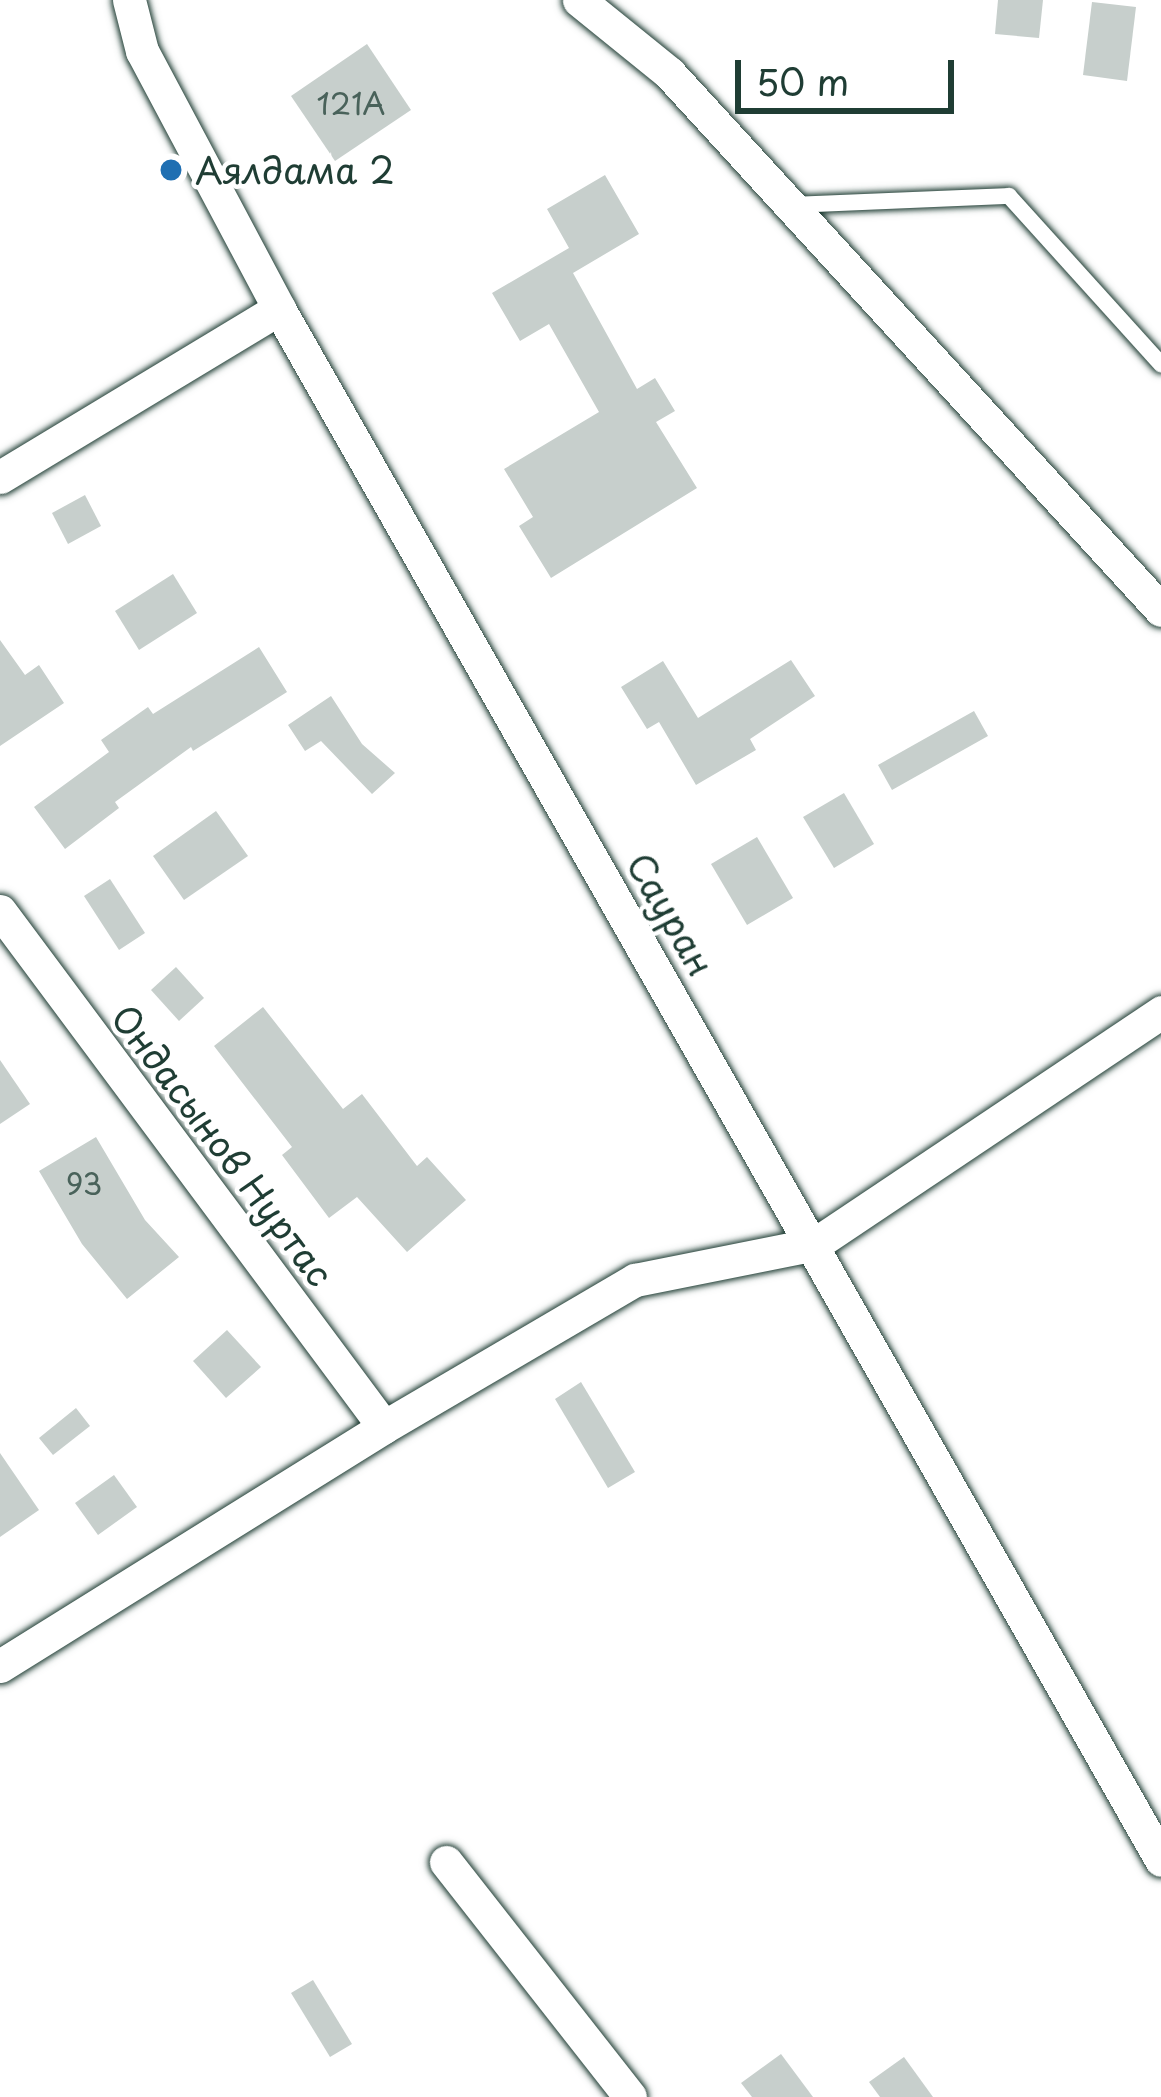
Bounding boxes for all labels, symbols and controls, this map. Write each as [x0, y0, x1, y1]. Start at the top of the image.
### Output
scale bar [741, 36, 960, 110]
text: 50 m [756, 54, 849, 108]
house number: 121А [316, 85, 386, 121]
place label: Аялдама 2 [195, 148, 395, 192]
marker: Аялдама 2 [158, 157, 184, 183]
street label: Сауран [619, 845, 723, 983]
street label: Ондасынов Нуртас [103, 996, 343, 1294]
house number: 93 [66, 1165, 102, 1201]

